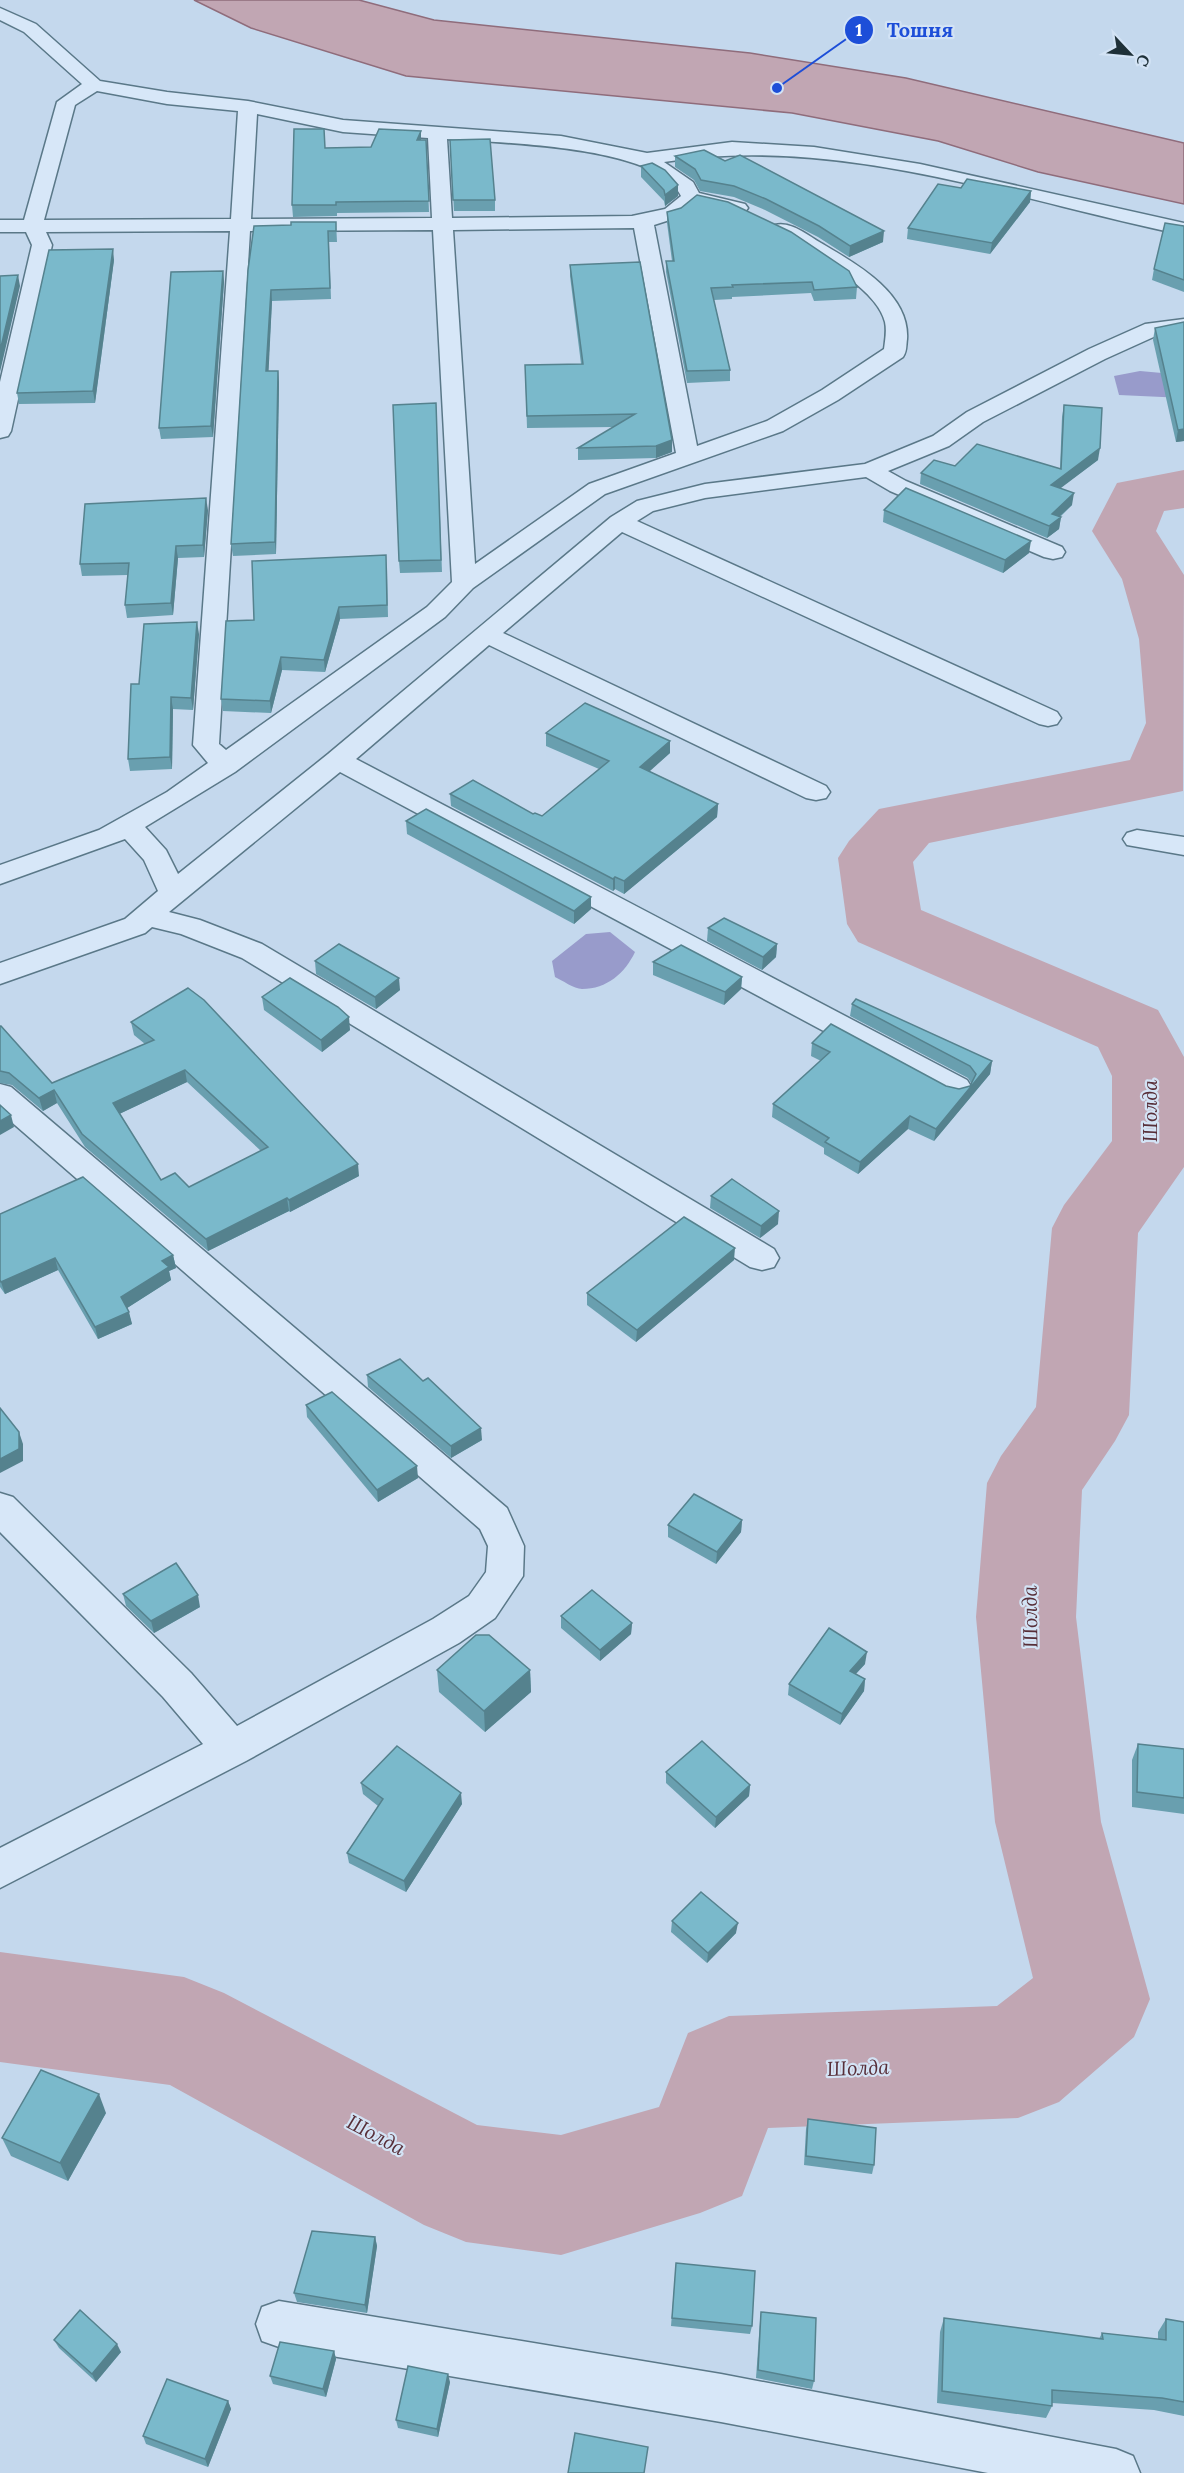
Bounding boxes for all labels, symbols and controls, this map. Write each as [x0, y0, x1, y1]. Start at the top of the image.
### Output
callout: Тошня [844, 11, 965, 49]
text: Тошня [887, 17, 953, 42]
text: 1 [855, 18, 863, 41]
north arrow [1100, 24, 1160, 84]
text: С [1132, 51, 1155, 70]
water label: Шолда [1137, 1080, 1162, 1142]
water label: Шолда [1016, 1586, 1043, 1648]
water label: Шолда [826, 2054, 890, 2081]
water label: Шолда [343, 2109, 410, 2160]

